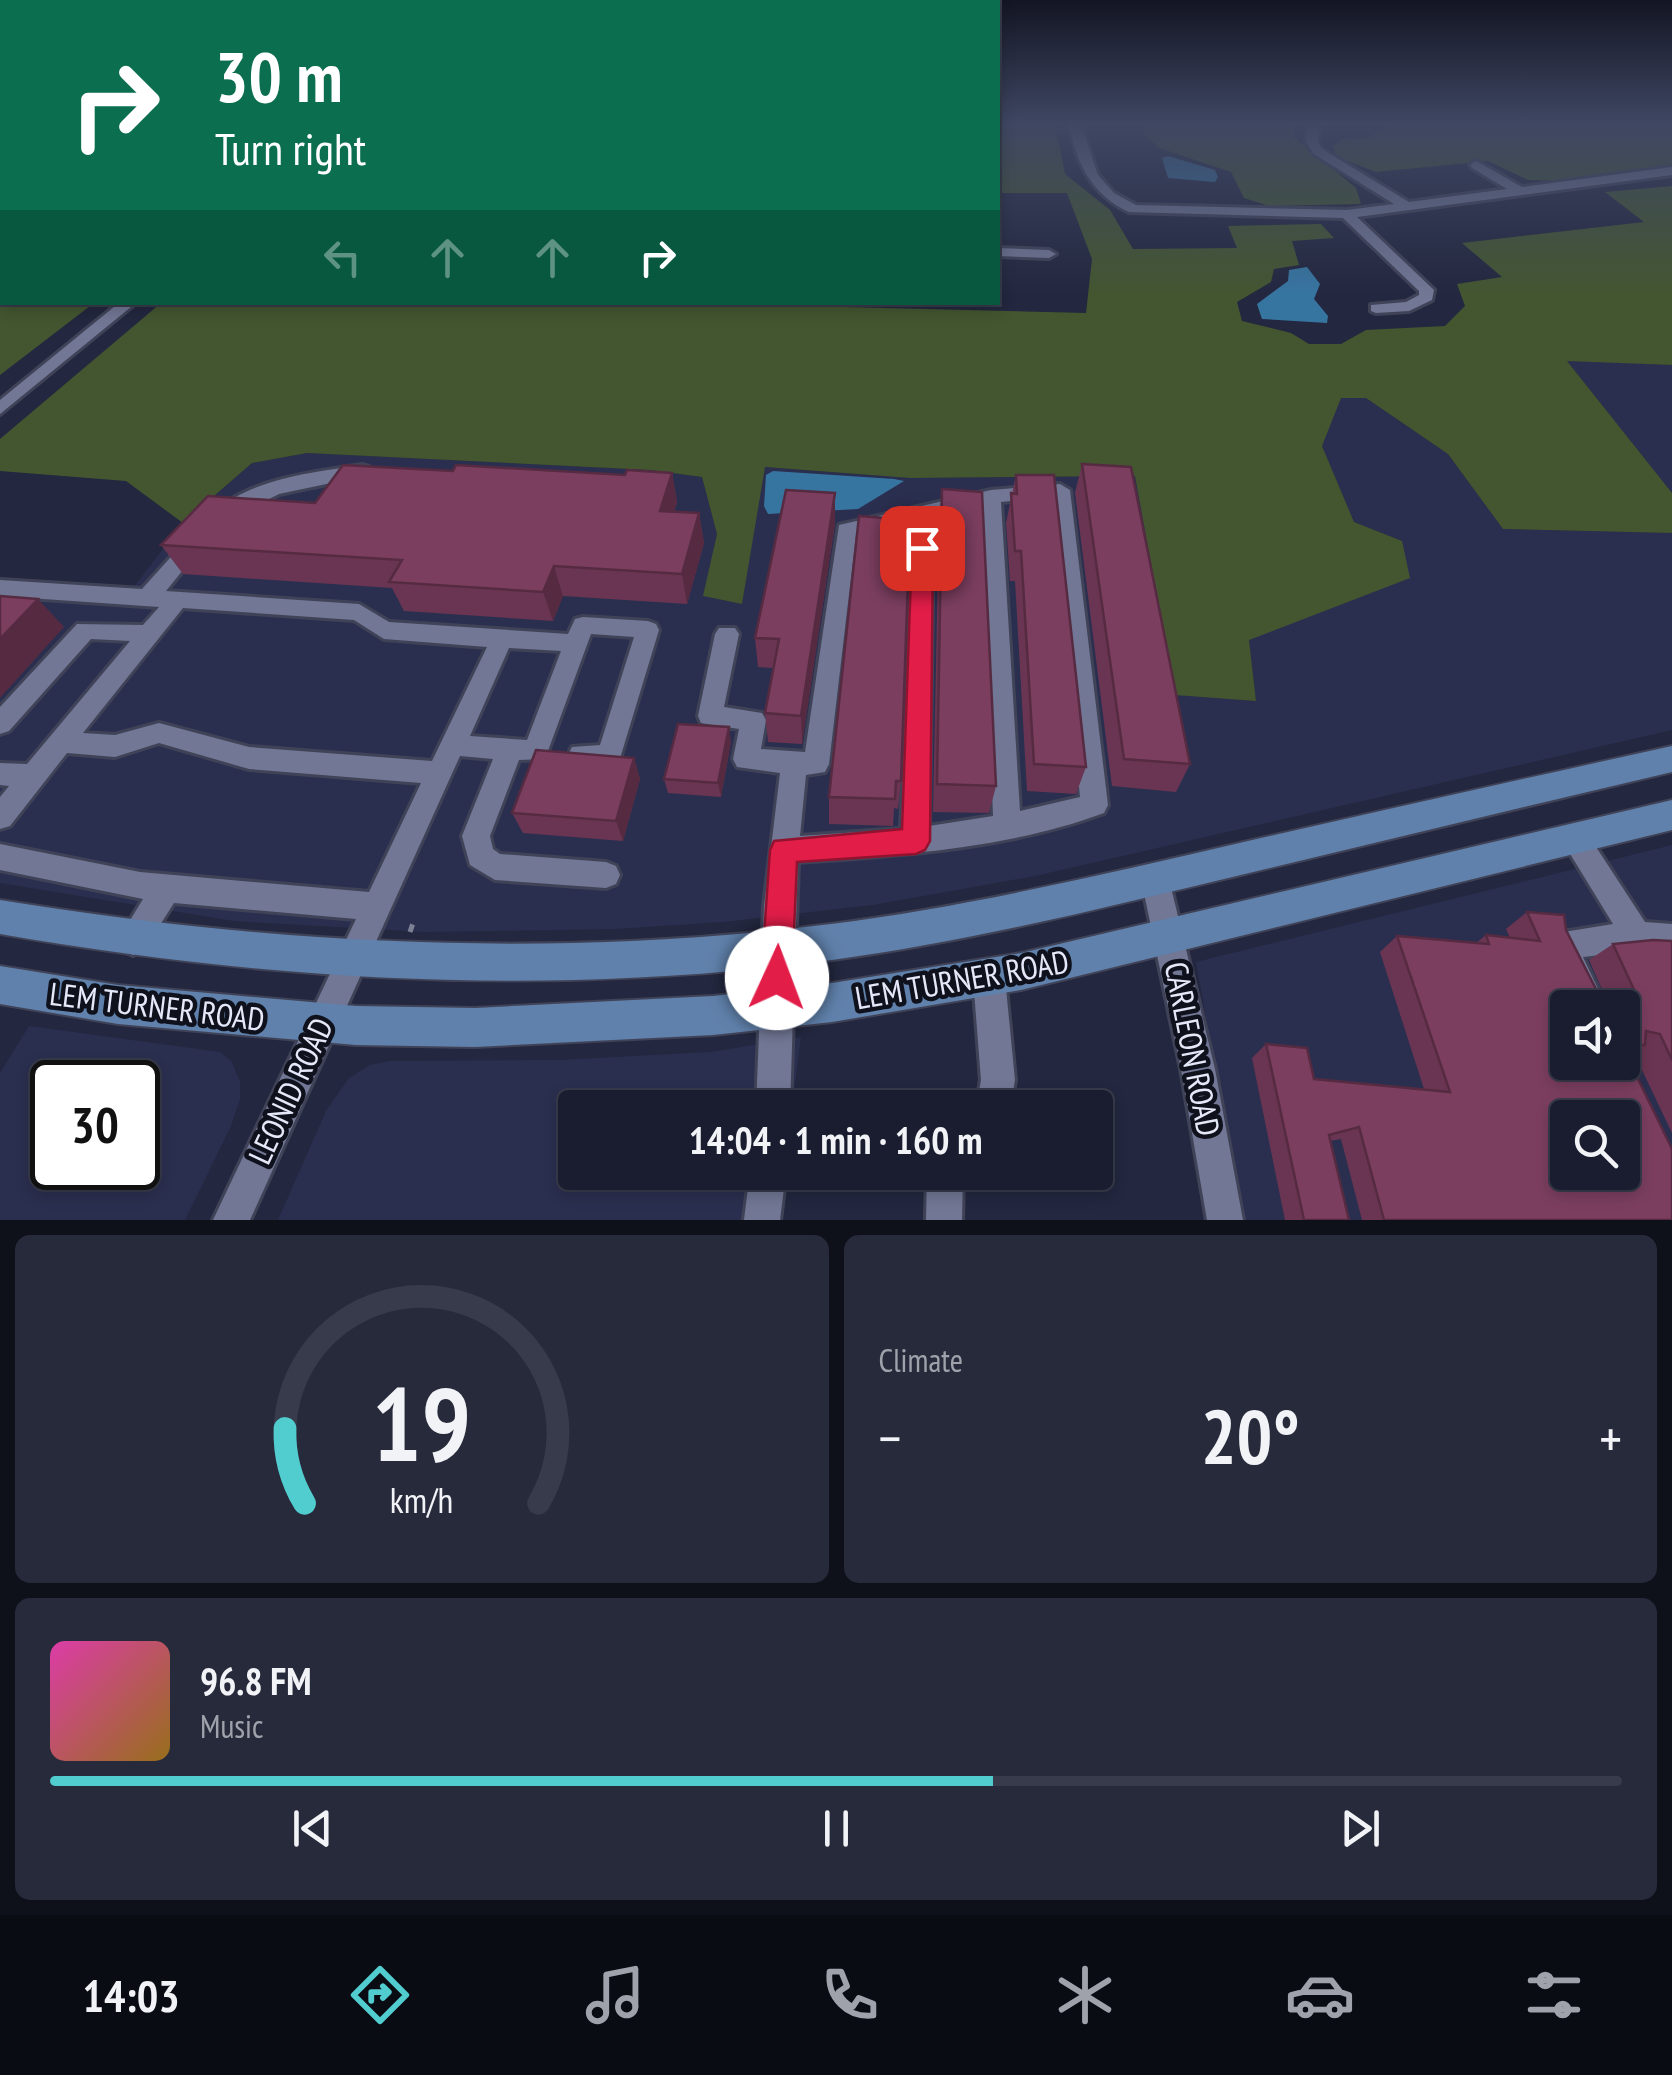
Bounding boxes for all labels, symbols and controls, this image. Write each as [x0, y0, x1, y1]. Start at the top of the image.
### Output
text: 30 m [215, 31, 343, 121]
icon: right [50, 40, 180, 170]
text: Turn right [215, 119, 366, 177]
icon: left [315, 230, 370, 285]
icon: ahead [420, 230, 475, 285]
icon: ahead [525, 230, 580, 285]
icon: right [630, 230, 685, 285]
pin [880, 506, 965, 591]
icon: arrive [895, 521, 950, 576]
position arrow [725, 926, 829, 1030]
street label: LEM TURNER ROAD [852, 940, 1072, 1018]
street label: CARLEON ROAD [1156, 958, 1230, 1139]
street label: LEM TURNER ROAD [47, 972, 267, 1040]
map controls [1550, 990, 1640, 1190]
button: sound [1550, 990, 1640, 1080]
street label: LEONID ROAD [238, 1011, 342, 1170]
speed limit sign: 30 [30, 1060, 160, 1190]
button: search [1550, 1100, 1640, 1190]
text: 14:04 · 1 min · 160 m [689, 1115, 982, 1164]
text: Climate [879, 1339, 963, 1381]
text: 19 [372, 1355, 471, 1490]
text: 20° [1201, 1388, 1300, 1485]
text: − [879, 1402, 901, 1473]
text: + [1599, 1402, 1622, 1473]
text: km/h [390, 1477, 453, 1523]
text: 96.8 FM [200, 1656, 312, 1705]
text: Music [200, 1705, 263, 1747]
icon: previous [285, 1801, 340, 1856]
icon: pause [809, 1801, 864, 1856]
icon: next [1333, 1801, 1388, 1856]
icon: directions [345, 1960, 415, 2030]
icon: music [580, 1960, 650, 2030]
icon: phone [815, 1960, 885, 2030]
icon: climate [1050, 1960, 1120, 2030]
icon: car [1285, 1960, 1355, 2030]
icon: filters [1519, 1960, 1589, 2030]
text: 14:03 [82, 1966, 180, 2024]

